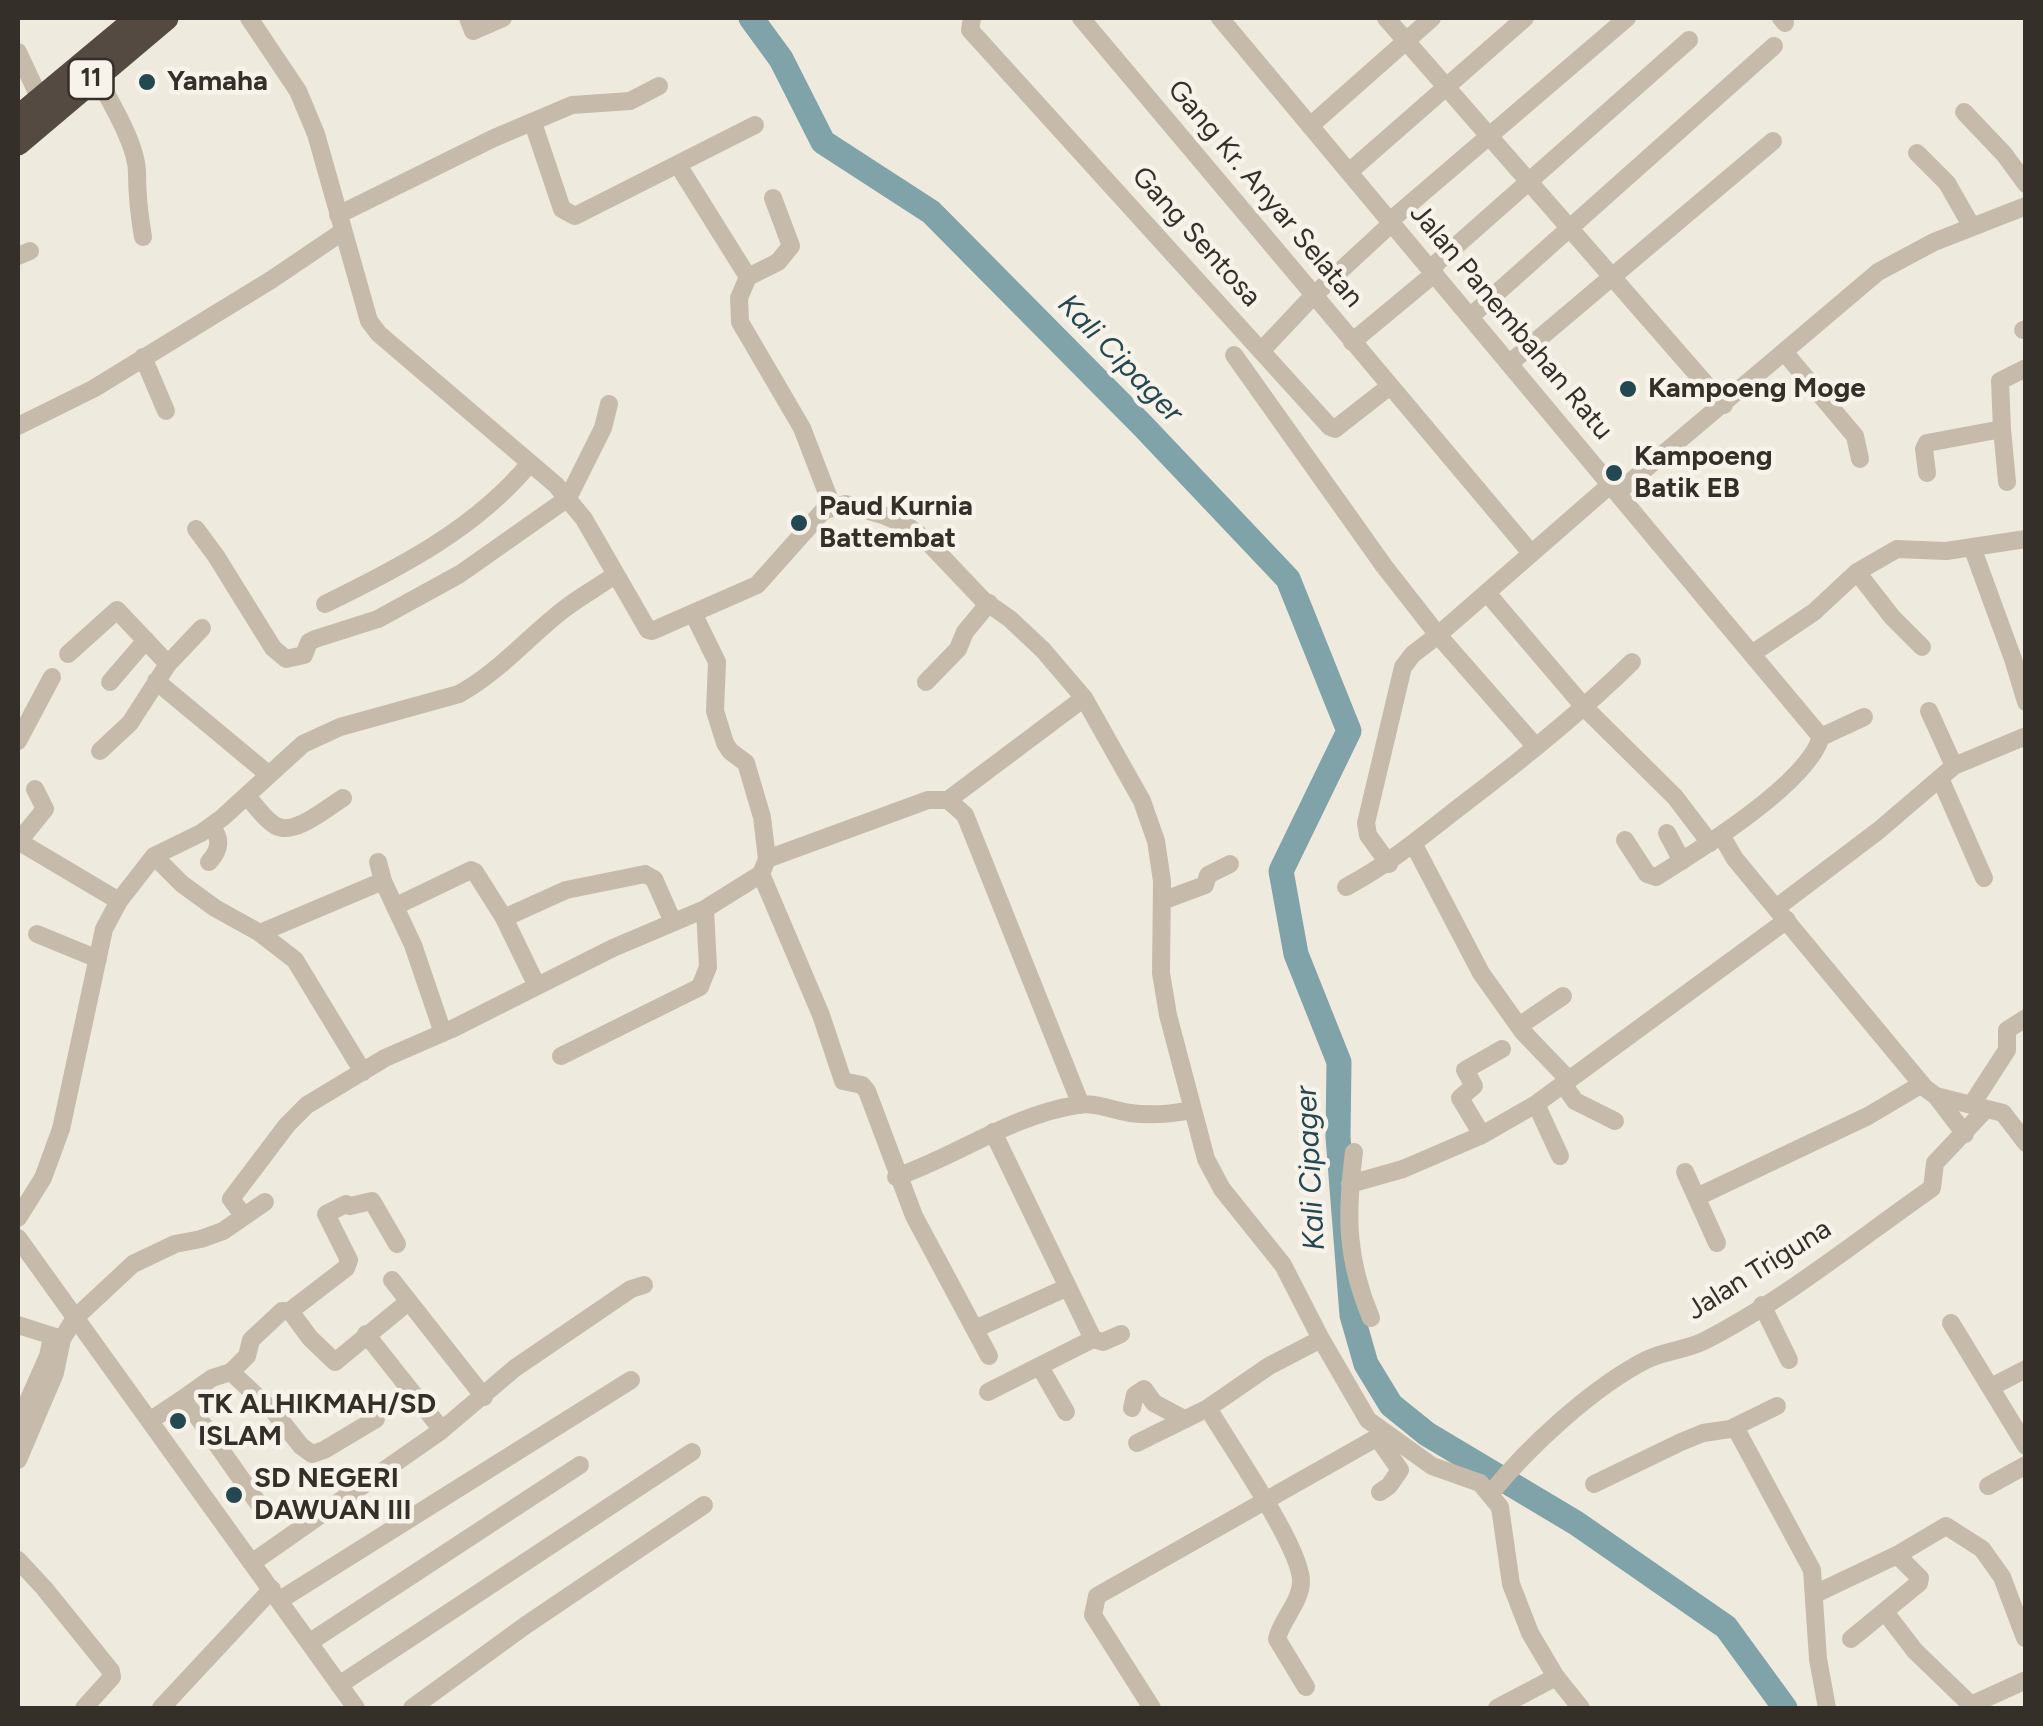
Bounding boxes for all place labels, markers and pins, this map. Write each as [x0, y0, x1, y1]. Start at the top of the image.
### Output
place label: Yamaha [167, 65, 268, 99]
marker: Yamaha [136, 71, 158, 93]
place label: Kampoeng Moge [1648, 372, 1866, 406]
marker: Kampoeng Moge [1617, 378, 1639, 400]
place label: Kampoeng Batik EB [1634, 440, 1772, 506]
marker: Kampoeng Batik EB [1603, 462, 1625, 484]
place label: Paud Kurnia Battembat [819, 490, 973, 556]
marker: Paud Kurnia Battembat [788, 512, 810, 534]
place label: TK ALHIKMAH/SD ISLAM [198, 1388, 436, 1454]
marker: TK ALHIKMAH/SD ISLAM [167, 1410, 189, 1432]
place label: SD NEGERI DAWUAN III [254, 1462, 412, 1528]
marker: SD NEGERI DAWUAN III [223, 1484, 245, 1506]

